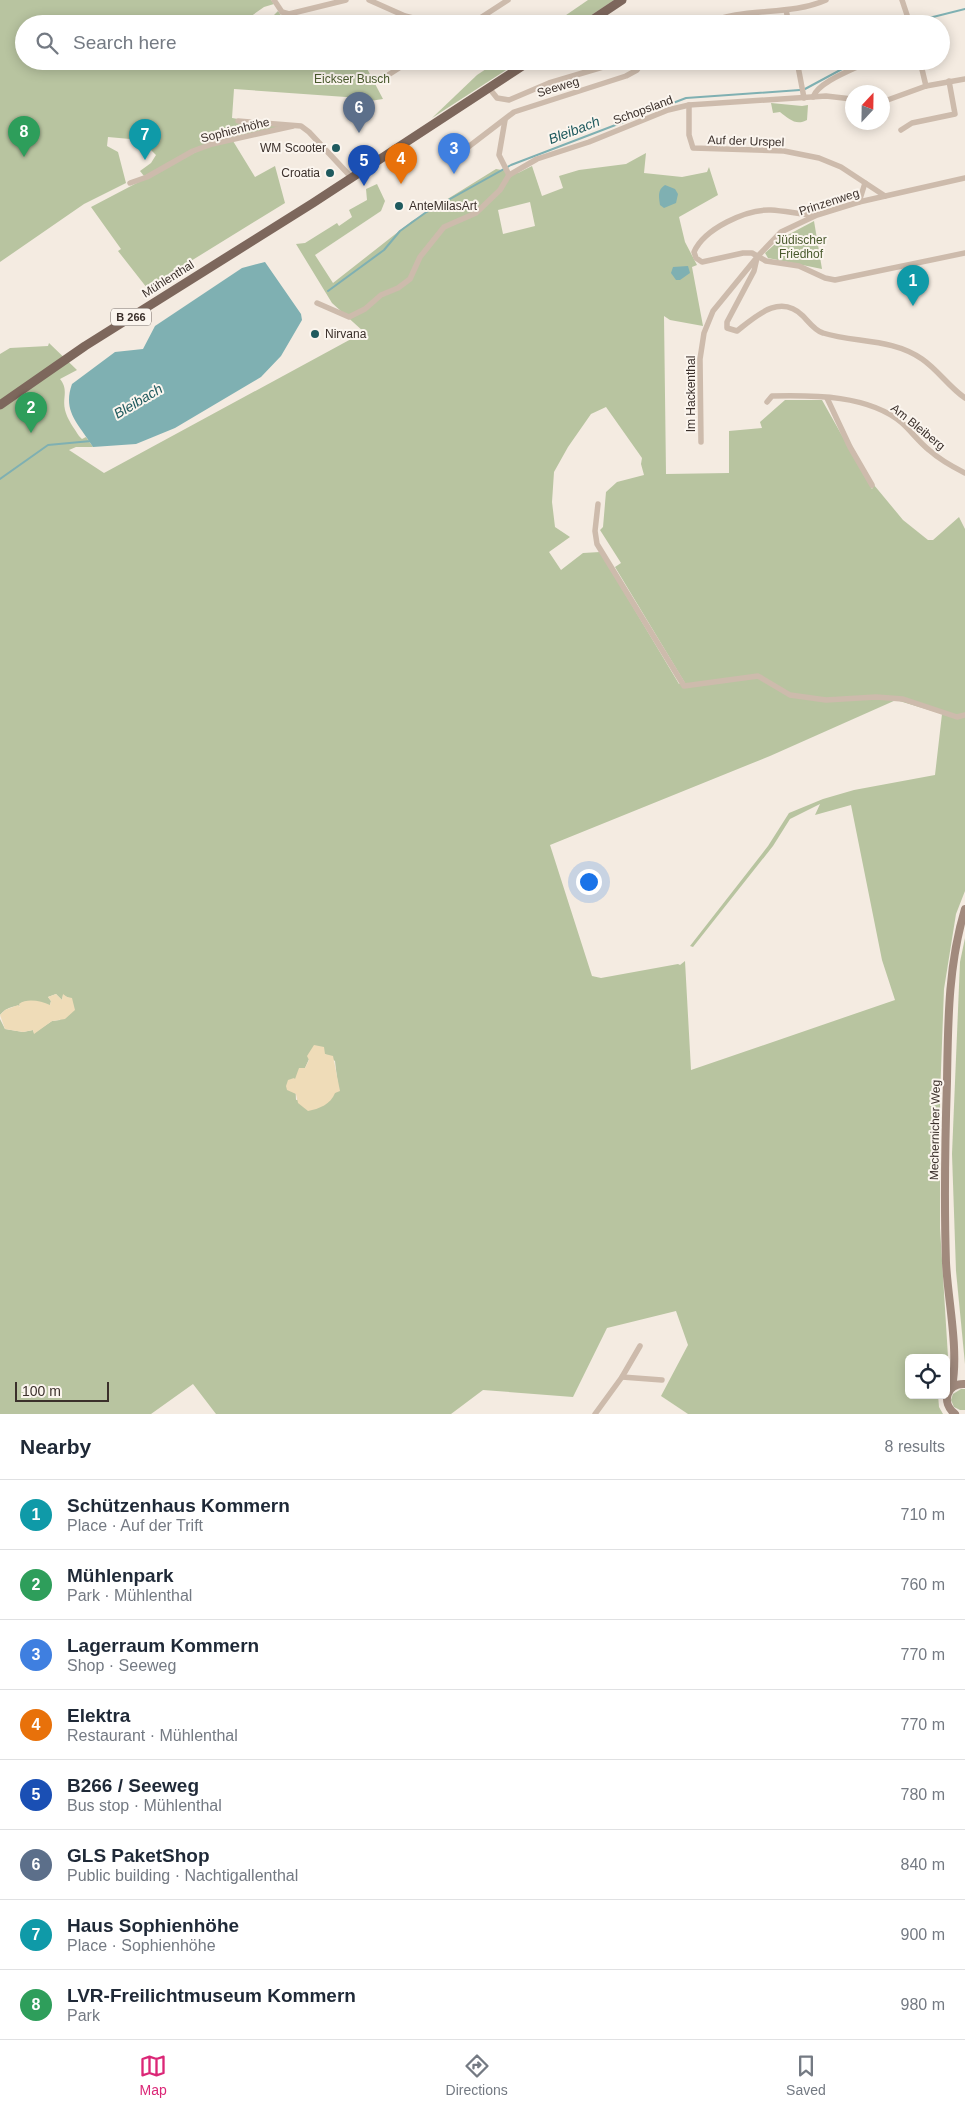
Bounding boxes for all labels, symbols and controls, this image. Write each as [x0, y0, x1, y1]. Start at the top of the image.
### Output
search box [15, 15, 950, 70]
icon: search [33, 29, 61, 57]
text: Search here [73, 32, 177, 53]
park label: Eickser Busch [314, 72, 390, 86]
street label: Seeweg [535, 74, 581, 100]
north arrow [845, 85, 890, 130]
pin: 6 [343, 92, 375, 133]
street label: Schopsland [611, 93, 675, 127]
water label: Bleibach [546, 113, 602, 147]
street label: Sophienhöhe [199, 115, 271, 145]
pin: 8 [8, 116, 40, 157]
pin: 7 [129, 119, 161, 160]
pin: 3 [438, 133, 470, 174]
street label: Auf der Urspel [707, 133, 785, 149]
place label: WM Scooter [260, 141, 326, 155]
marker: WM Scooter [330, 142, 342, 154]
pin: 4 [385, 143, 417, 184]
pin: 5 [348, 145, 380, 186]
place label: Croatia [281, 166, 320, 180]
marker: Croatia [324, 167, 336, 179]
street label: Prinzenweg [797, 186, 861, 218]
place label: AnteMilasArt [409, 199, 478, 213]
marker: AnteMilasArt [393, 200, 405, 212]
park label: Jüdischer Friedhof [775, 233, 827, 261]
street label: Mühlenthal [139, 258, 197, 300]
pin: 1 [897, 265, 929, 306]
road number: B 266 [111, 308, 151, 326]
place label: Nirvana [325, 327, 367, 341]
marker: Nirvana [309, 328, 321, 340]
street label: Im Hackenthal [684, 356, 698, 432]
water label: Bleibach [111, 380, 165, 422]
pin: 2 [15, 392, 47, 433]
street label: Am Bleiberg [888, 401, 948, 453]
your location [576, 869, 602, 895]
street label: Mechernicher Weg [927, 1080, 943, 1180]
map controls [905, 1354, 950, 1399]
button: locate [905, 1354, 950, 1399]
scale bar [15, 1379, 109, 1402]
text: 100 m [22, 1383, 61, 1399]
text: Nearby [20, 1435, 91, 1458]
text: 8 results [885, 1438, 945, 1455]
text: Schützenhaus Kommern [67, 1495, 290, 1516]
text: 1 [32, 1506, 40, 1523]
text: 710 m [901, 1506, 945, 1523]
text: Place · Auf der Trift [67, 1517, 203, 1534]
text: Mühlenpark [67, 1565, 174, 1586]
text: 2 [32, 1576, 40, 1593]
text: 760 m [901, 1576, 945, 1593]
text: Park · Mühlenthal [67, 1587, 192, 1604]
text: Lagerraum Kommern [67, 1635, 259, 1656]
text: 3 [32, 1646, 40, 1663]
text: 770 m [901, 1646, 945, 1663]
text: Shop · Seeweg [67, 1657, 176, 1674]
text: Elektra [67, 1705, 130, 1726]
text: 4 [32, 1716, 40, 1733]
text: 770 m [901, 1716, 945, 1733]
text: Restaurant · Mühlenthal [67, 1727, 238, 1744]
text: B266 / Seeweg [67, 1775, 199, 1796]
text: 5 [32, 1786, 40, 1803]
text: 780 m [901, 1786, 945, 1803]
text: Bus stop · Mühlenthal [67, 1797, 222, 1814]
text: GLS PaketShop [67, 1845, 210, 1866]
text: 6 [32, 1856, 40, 1873]
text: 840 m [901, 1856, 945, 1873]
text: Public building · Nachtigallenthal [67, 1867, 298, 1884]
text: Haus Sophienhöhe [67, 1915, 239, 1936]
text: 7 [32, 1926, 40, 1943]
text: 900 m [901, 1926, 945, 1943]
text: Place · Sophienhöhe [67, 1937, 216, 1954]
text: LVR-Freilichtmuseum Kommern [67, 1985, 356, 2006]
text: 8 [32, 1996, 40, 2013]
text: 980 m [901, 1996, 945, 2013]
text: Park [67, 2007, 100, 2024]
tab: Map [139, 2052, 167, 2098]
tab: Directions [446, 2052, 508, 2098]
tab: Saved [786, 2052, 826, 2098]

